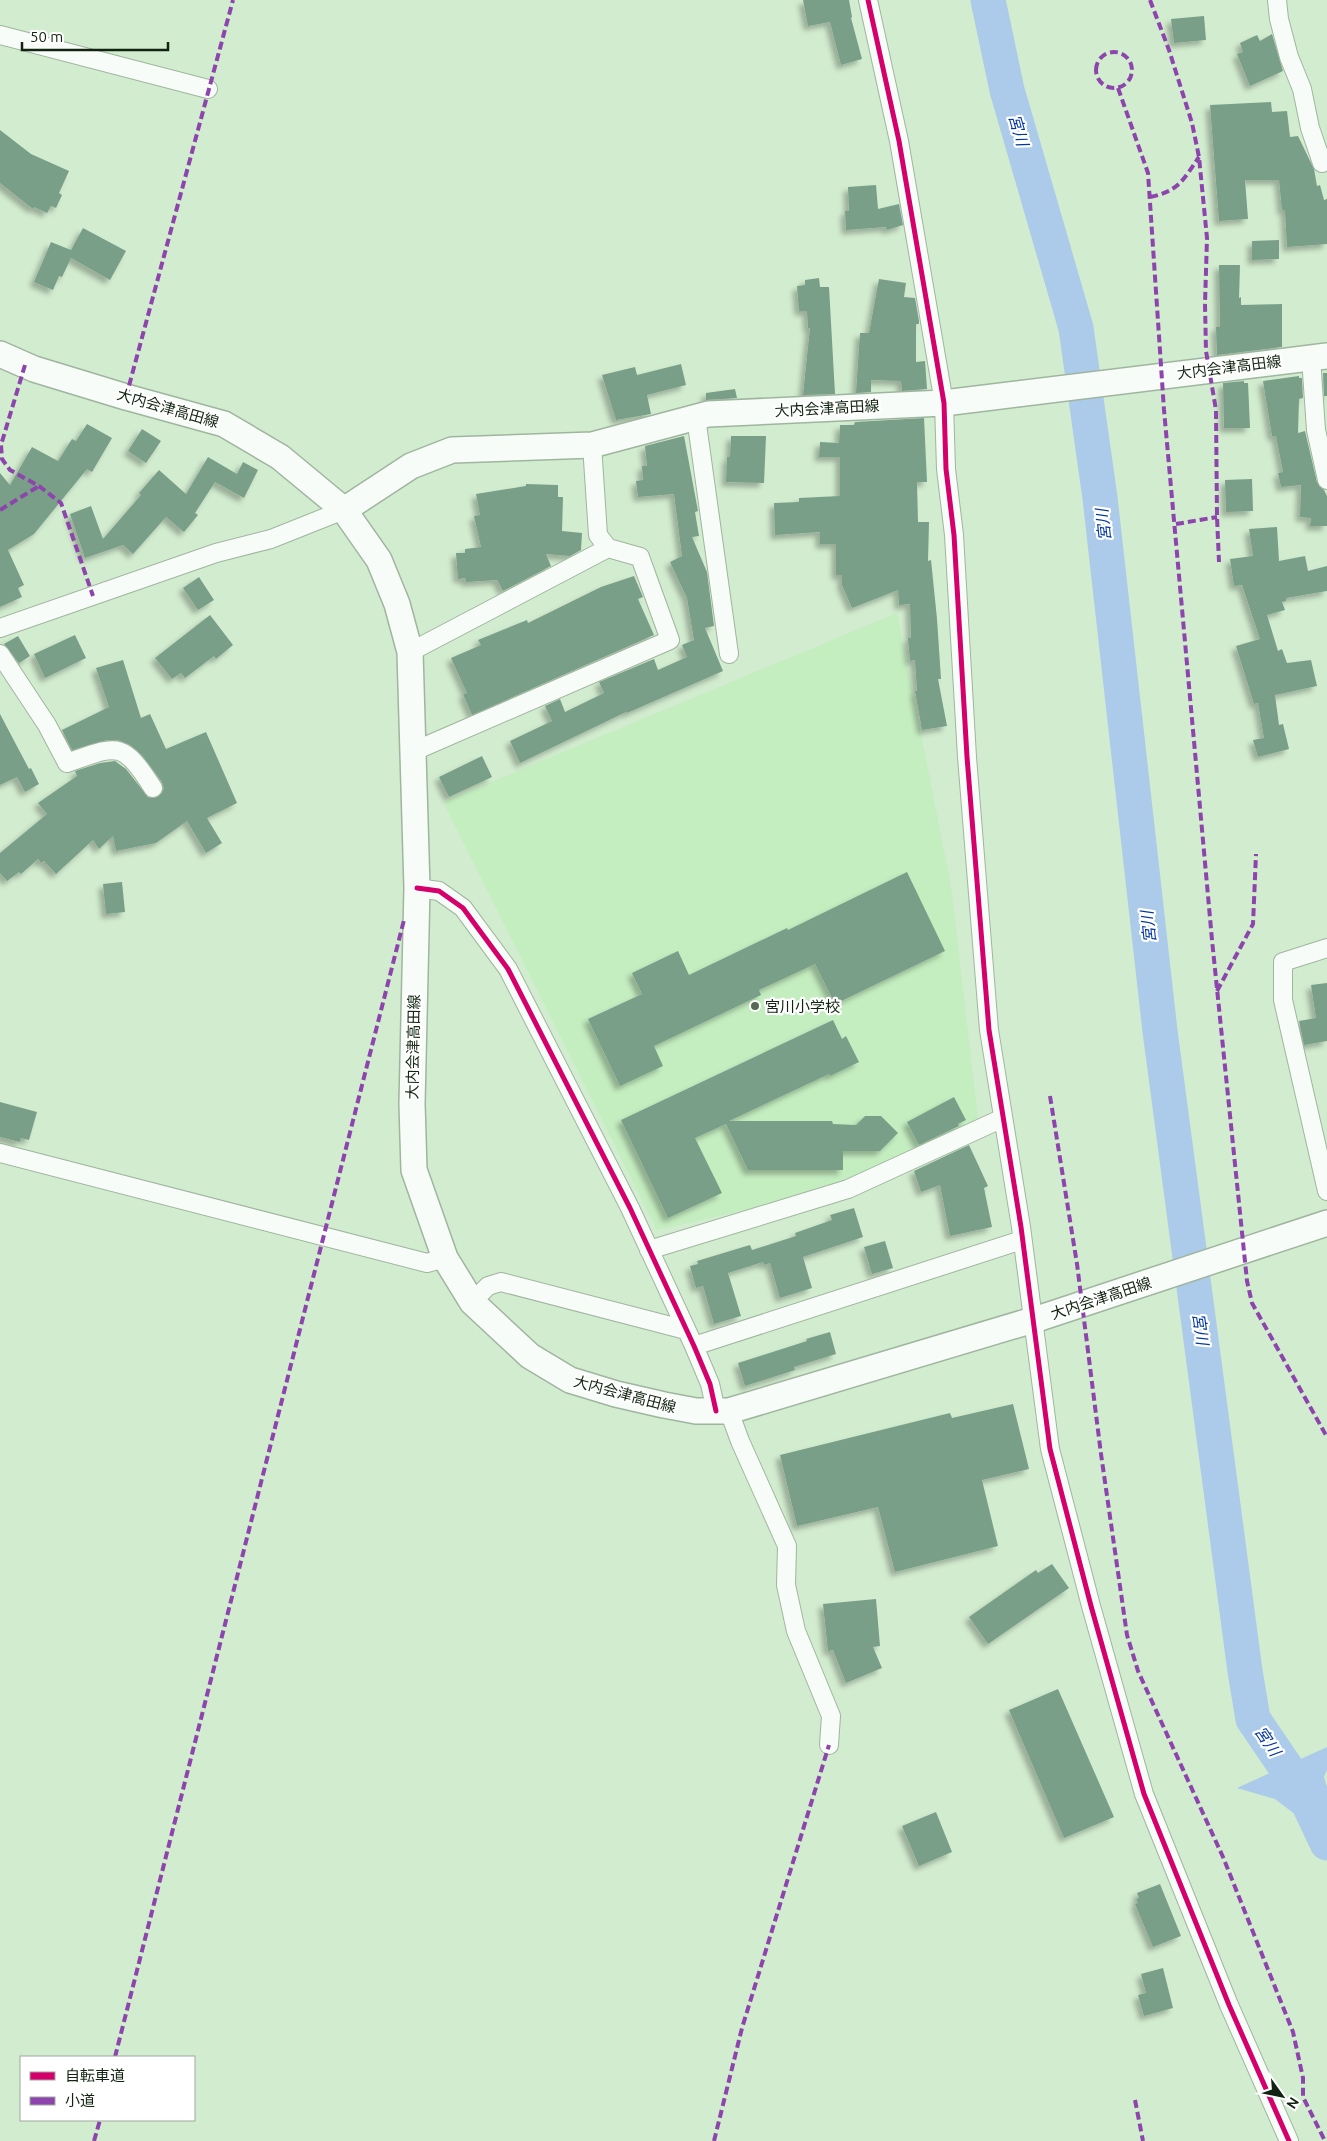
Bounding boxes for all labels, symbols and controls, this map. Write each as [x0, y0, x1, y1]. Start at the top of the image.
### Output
scale bar [22, 20, 169, 52]
text: 50 m [30, 28, 63, 45]
water label: 宮川 [1006, 112, 1033, 150]
street label: 大内会津高田線 [1176, 352, 1282, 382]
street label: 大内会津高田線 [115, 385, 221, 431]
street label: 大内会津高田線 [774, 397, 880, 419]
water label: 宮川 [1092, 506, 1114, 542]
water label: 宮川 [1137, 908, 1159, 944]
street label: 大内会津高田線 [404, 994, 422, 1100]
place label: 宮川小学校 [765, 998, 840, 1015]
marker: 宮川小学校 [749, 1000, 761, 1012]
street label: 大内会津高田線 [1048, 1274, 1154, 1322]
water label: 宮川 [1190, 1312, 1212, 1348]
street label: 大内会津高田線 [572, 1372, 678, 1416]
water label: 宮川 [1252, 1723, 1286, 1761]
legend [20, 2056, 195, 2121]
text: 自転車道 [65, 2067, 125, 2084]
north arrow [1257, 2071, 1307, 2121]
text: 小道 [65, 2092, 95, 2109]
text: N [1283, 2094, 1302, 2112]

